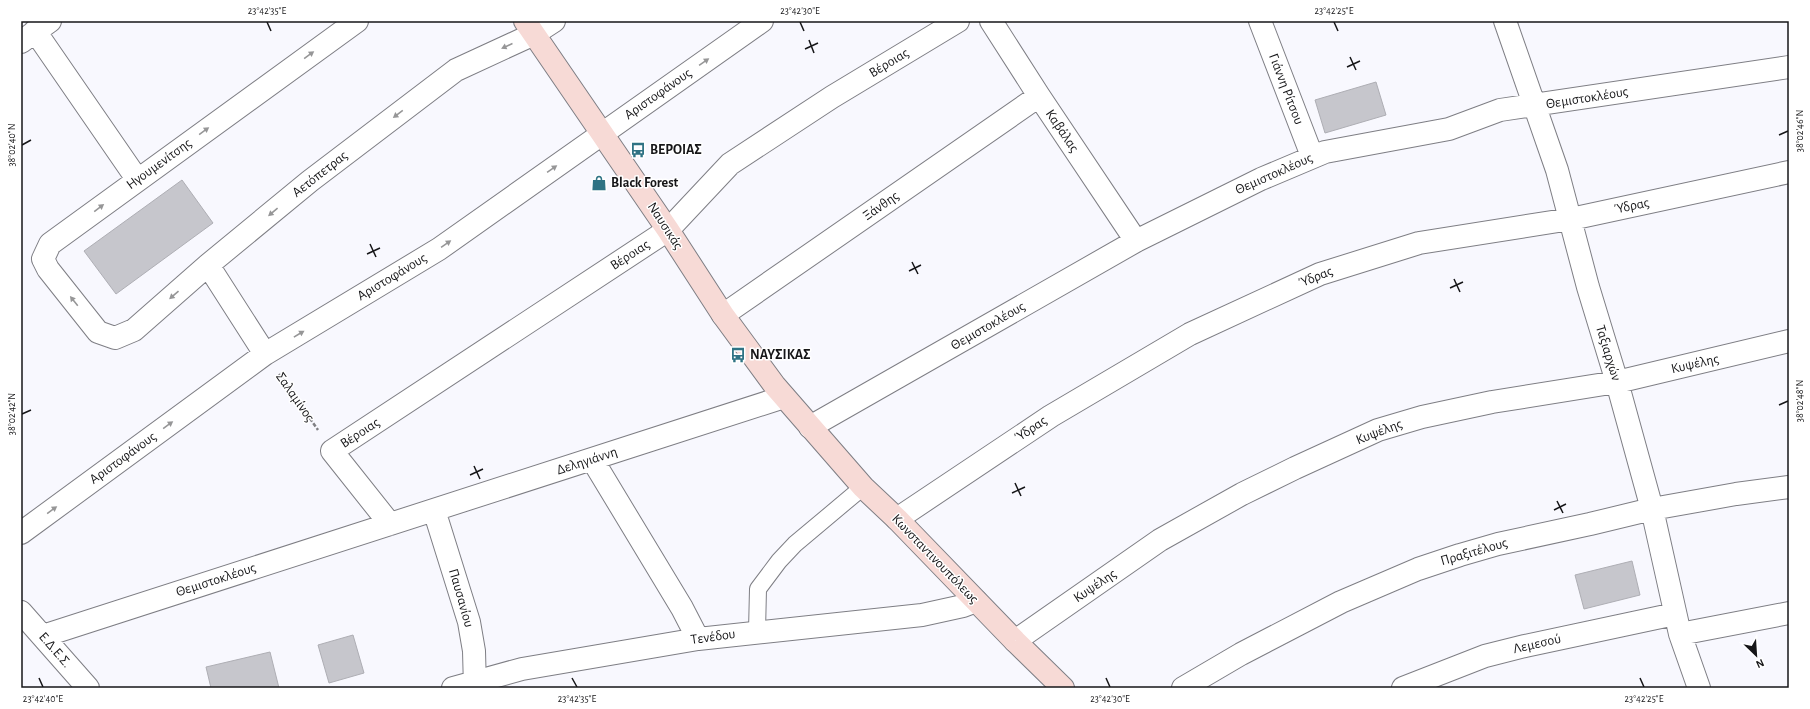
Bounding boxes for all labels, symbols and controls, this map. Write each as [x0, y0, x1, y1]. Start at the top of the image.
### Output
text: 23°42'35"E [248, 6, 286, 16]
text: 23°42'30"E [780, 6, 820, 16]
text: 23°42'25"E [1315, 6, 1354, 16]
one-way arrow [501, 44, 513, 50]
street label: Βέροιας [867, 45, 912, 80]
one-way arrow [304, 51, 314, 59]
street label: Γιάννη Ρίτσου [1266, 52, 1306, 126]
one-way arrow [699, 58, 709, 66]
street label: Αριστοφάνους [622, 65, 695, 122]
street label: Θεμιστοκλέους [1545, 85, 1630, 111]
street label: Καβάλας [1043, 107, 1082, 155]
one-way arrow [392, 110, 403, 119]
text: 38°02'46"N [1795, 110, 1805, 152]
text: 38°02'40"N [7, 124, 17, 167]
one-way arrow [198, 127, 209, 135]
street label: Ηγουμενίτσης [124, 136, 195, 192]
bus stop icon: ΒΕΡΟΙΑΣ [629, 141, 647, 159]
place label: ΒΕΡΟΙΑΣ [650, 143, 702, 157]
street label: Αετόπετρας [290, 148, 351, 200]
street label: Θεμιστοκλέους [1233, 151, 1315, 197]
one-way arrow [546, 165, 557, 173]
shop icon: Black Forest [590, 174, 608, 192]
place label: Black Forest [611, 176, 679, 190]
street label: Ξάνθης [861, 188, 902, 223]
street label: Ύδρας [1613, 195, 1651, 216]
street label: Ναυσικάς [645, 200, 686, 253]
one-way arrow [93, 204, 104, 212]
one-way arrow [268, 207, 278, 216]
street label: Βέροιας [608, 237, 653, 273]
one-way arrow [440, 240, 451, 248]
street label: Αριστοφάνους [355, 251, 430, 303]
street label: Ύδρας [1297, 264, 1335, 290]
one-way arrow [168, 291, 179, 300]
one-way arrow [70, 296, 78, 307]
street label: Θεμιστοκλέους [949, 299, 1028, 353]
street label: Ταξιαρχών [1593, 323, 1623, 383]
one-way arrow [293, 330, 305, 337]
bus stop icon: ΝΑΥΣΙΚΑΣ [729, 346, 747, 364]
place label: ΝΑΥΣΙΚΑΣ [750, 348, 811, 362]
street label: Κυψέλης [1670, 352, 1721, 376]
street label: Σαλαμίνος [273, 370, 317, 425]
text: 38°02'48"N [1795, 380, 1805, 422]
text: 38°02'42"N [7, 393, 17, 435]
street label: Ύδρας [1013, 413, 1050, 445]
street label: Βέροιας [338, 415, 383, 451]
street label: Κυψέλης [1354, 417, 1405, 447]
one-way arrow [163, 421, 174, 429]
street label: Αριστοφάνους [87, 429, 159, 487]
street label: Δεληγιάννη [555, 445, 619, 477]
one-way arrow [47, 506, 58, 514]
street label: Κωνσταντινουπόλεως [889, 512, 981, 607]
street label: Πραξιτέλους [1439, 536, 1510, 568]
street label: Θεμιστοκλέους [174, 560, 258, 599]
street label: Κυψέλης [1071, 566, 1119, 605]
street label: Παυσανίου [446, 567, 476, 629]
street label: Τενέδου [690, 627, 736, 647]
street label: Ε.Δ.Ε.Σ. [36, 630, 74, 670]
street label: Λεμεσού [1512, 632, 1562, 656]
north arrow [1736, 635, 1776, 675]
text: N [1754, 657, 1766, 670]
text: 23°42'40"E [23, 694, 63, 704]
text: 23°42'35"E [558, 694, 596, 704]
text: 23°42'30"E [1090, 694, 1130, 704]
text: 23°42'25"E [1625, 694, 1664, 704]

